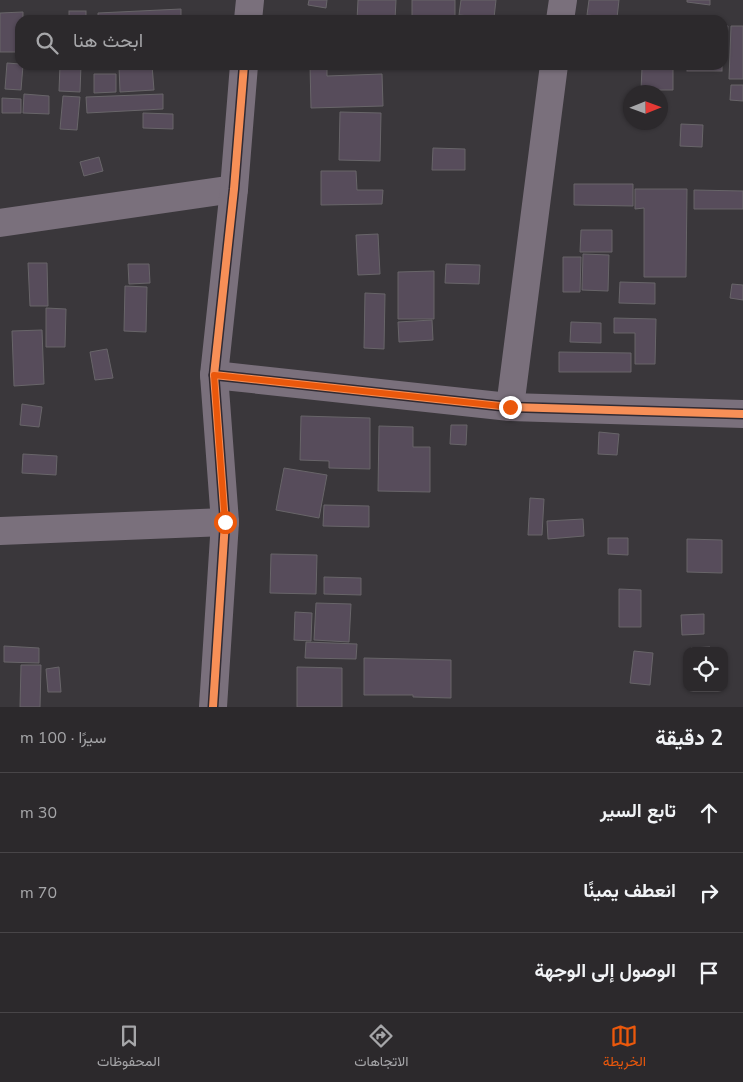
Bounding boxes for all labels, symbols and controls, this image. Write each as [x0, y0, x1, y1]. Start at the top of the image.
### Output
search box [15, 15, 728, 70]
text: ابحث هنا [73, 28, 143, 54]
icon: search [33, 29, 61, 57]
north arrow [623, 85, 668, 130]
route end [499, 396, 522, 419]
route start [214, 511, 237, 534]
map controls [683, 647, 728, 692]
button: locate [683, 647, 728, 692]
text: 2 دقيقة [655, 724, 723, 752]
text: سيرًا · 100 m [20, 727, 106, 749]
text: تابع السير [600, 798, 676, 824]
icon: ahead [695, 799, 723, 827]
text: 30 m [20, 802, 57, 824]
text: انعطف يمينًا [583, 878, 676, 904]
icon: right [695, 879, 723, 907]
text: 70 m [20, 882, 57, 904]
text: الوصول إلى الوجهة [534, 958, 676, 984]
icon: arrive [695, 959, 723, 987]
tab: المحفوظات [97, 1022, 160, 1074]
tab: الاتجاهات [354, 1022, 409, 1074]
tab: الخريطة [603, 1022, 646, 1074]

